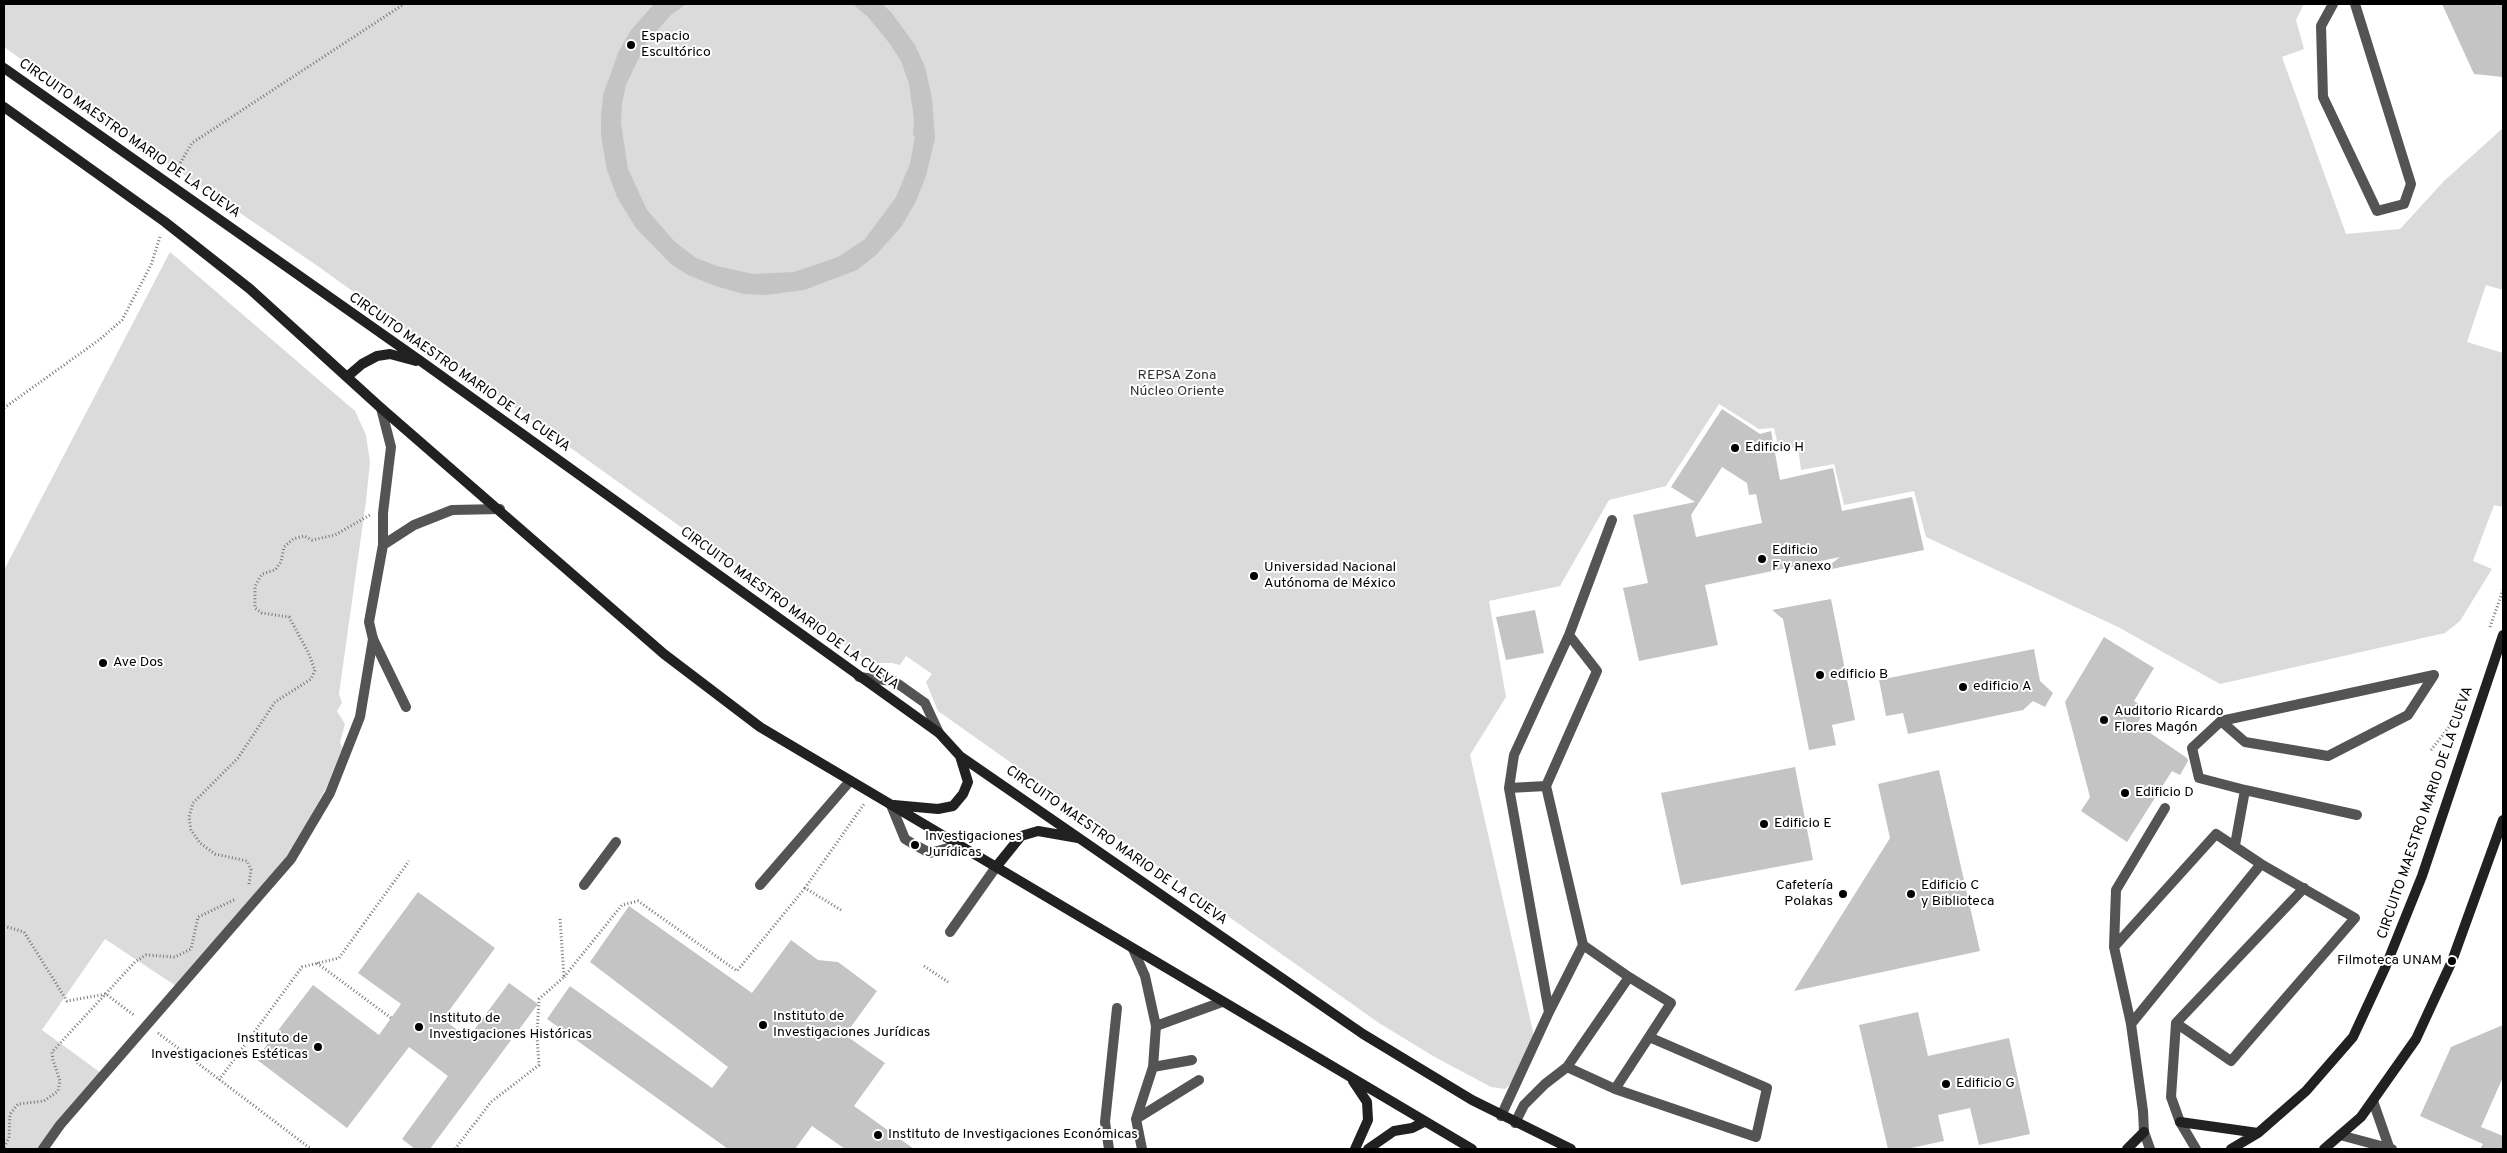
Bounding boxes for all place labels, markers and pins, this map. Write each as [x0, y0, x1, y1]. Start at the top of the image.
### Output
place label: Espacio Escultórico [641, 29, 711, 62]
marker: Espacio Escultórico [625, 39, 637, 51]
place label: Edificio H [1745, 440, 1804, 456]
marker: Edificio H [1729, 442, 1741, 454]
place label: Edificio F y anexo [1772, 543, 1831, 576]
marker: Edificio F y anexo [1756, 553, 1768, 565]
place label: Universidad Nacional Autónoma de México [1264, 560, 1396, 592]
marker: Universidad Nacional Autónoma de México [1248, 570, 1260, 582]
place label: Ave Dos [113, 655, 163, 671]
marker: Ave Dos [97, 657, 109, 669]
place label: edificio B [1830, 667, 1888, 683]
marker: edificio B [1814, 669, 1826, 681]
place label: edificio A [1973, 679, 2032, 695]
marker: edificio A [1957, 681, 1969, 693]
place label: Auditorio Ricardo Flores Magón [2114, 704, 2224, 736]
marker: Auditorio Ricardo Flores Magón [2098, 714, 2110, 726]
place label: Edificio D [2135, 785, 2194, 801]
marker: Edificio D [2119, 787, 2131, 799]
place label: Edificio E [1774, 816, 1832, 832]
marker: Edificio E [1758, 818, 1770, 830]
place label: Investigaciones Jurídicas [925, 829, 1022, 862]
marker: Investigaciones Jurídicas [909, 839, 921, 851]
place label: Cafetería Polakas [1776, 878, 1833, 910]
place label: Edificio C y Biblioteca [1921, 878, 1994, 910]
marker: Cafetería Polakas [1837, 888, 1849, 900]
marker: Edificio C y Biblioteca [1905, 888, 1917, 900]
place label: Filmoteca UNAM [2337, 953, 2442, 969]
marker: Filmoteca UNAM [2446, 955, 2458, 967]
place label: Instituto de Investigaciones Jurídicas [773, 1009, 930, 1042]
place label: Instituto de Investigaciones Históricas [429, 1011, 592, 1044]
marker: Instituto de Investigaciones Jurídicas [757, 1019, 769, 1031]
marker: Instituto de Investigaciones Históricas [413, 1021, 425, 1033]
place label: Instituto de Investigaciones Estéticas [151, 1031, 308, 1064]
marker: Instituto de Investigaciones Estéticas [312, 1041, 324, 1053]
place label: Edificio G [1956, 1076, 2015, 1092]
marker: Edificio G [1940, 1078, 1952, 1090]
place label: Instituto de Investigaciones Económicas [888, 1127, 1138, 1143]
marker: Instituto de Investigaciones Económicas [872, 1129, 884, 1141]

